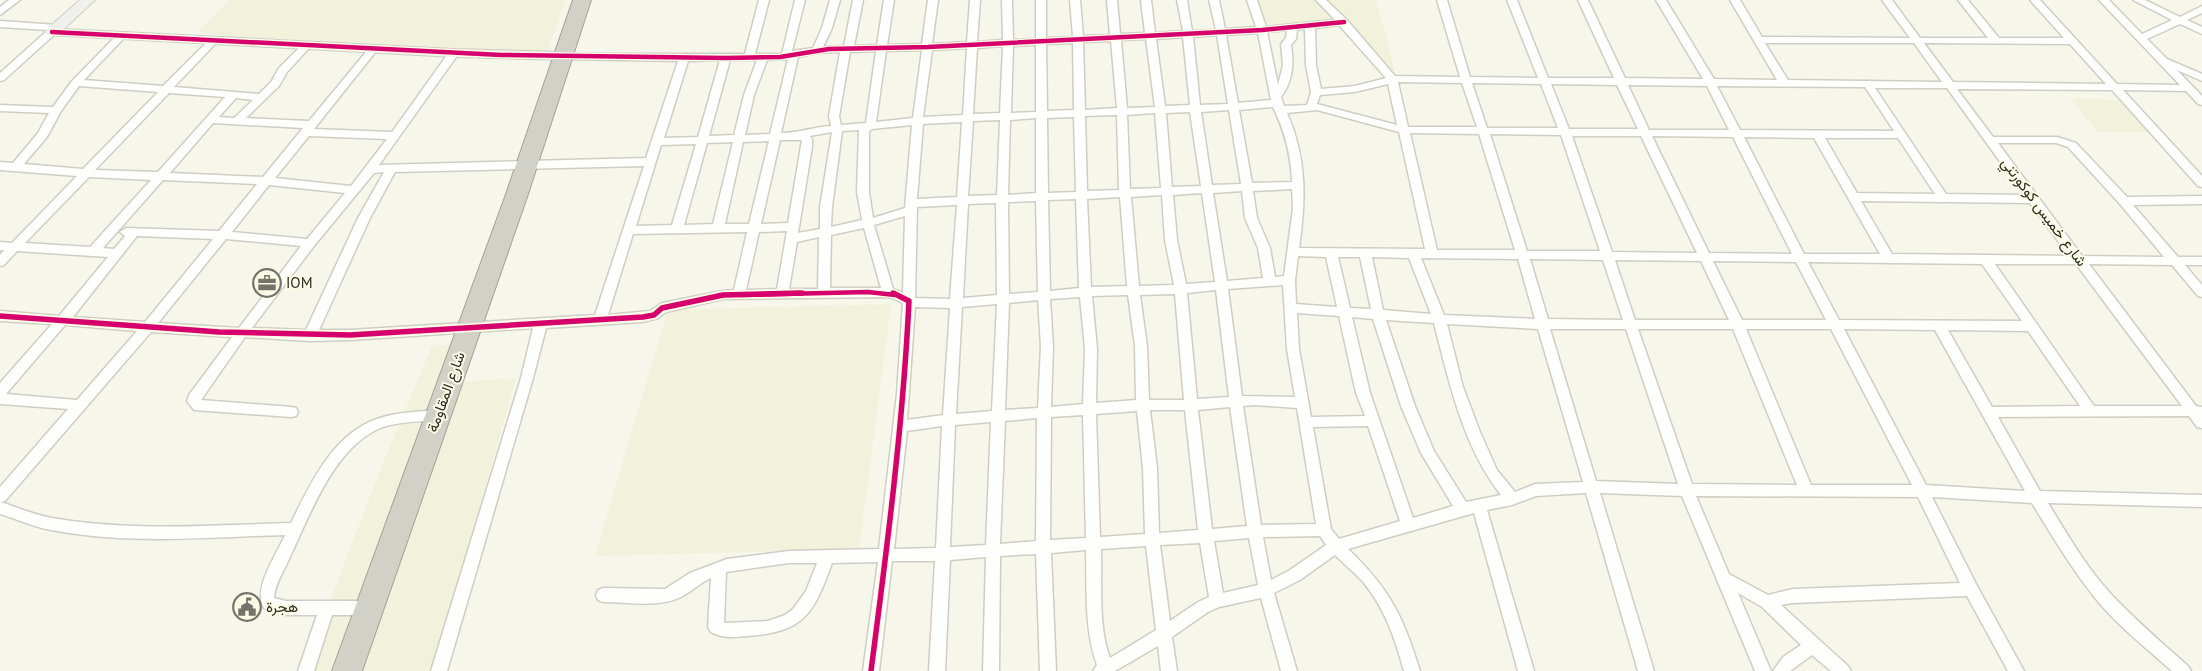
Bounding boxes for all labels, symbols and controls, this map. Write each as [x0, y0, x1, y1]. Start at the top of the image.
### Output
street label: شارع خميس كوكورتني [1994, 154, 2092, 272]
office icon: IOM [252, 268, 282, 298]
place label: IOM [286, 273, 313, 292]
street label: شارع المقاومة [422, 349, 471, 435]
public building icon: هجرة [232, 592, 262, 622]
place label: هجرة [266, 597, 298, 616]

